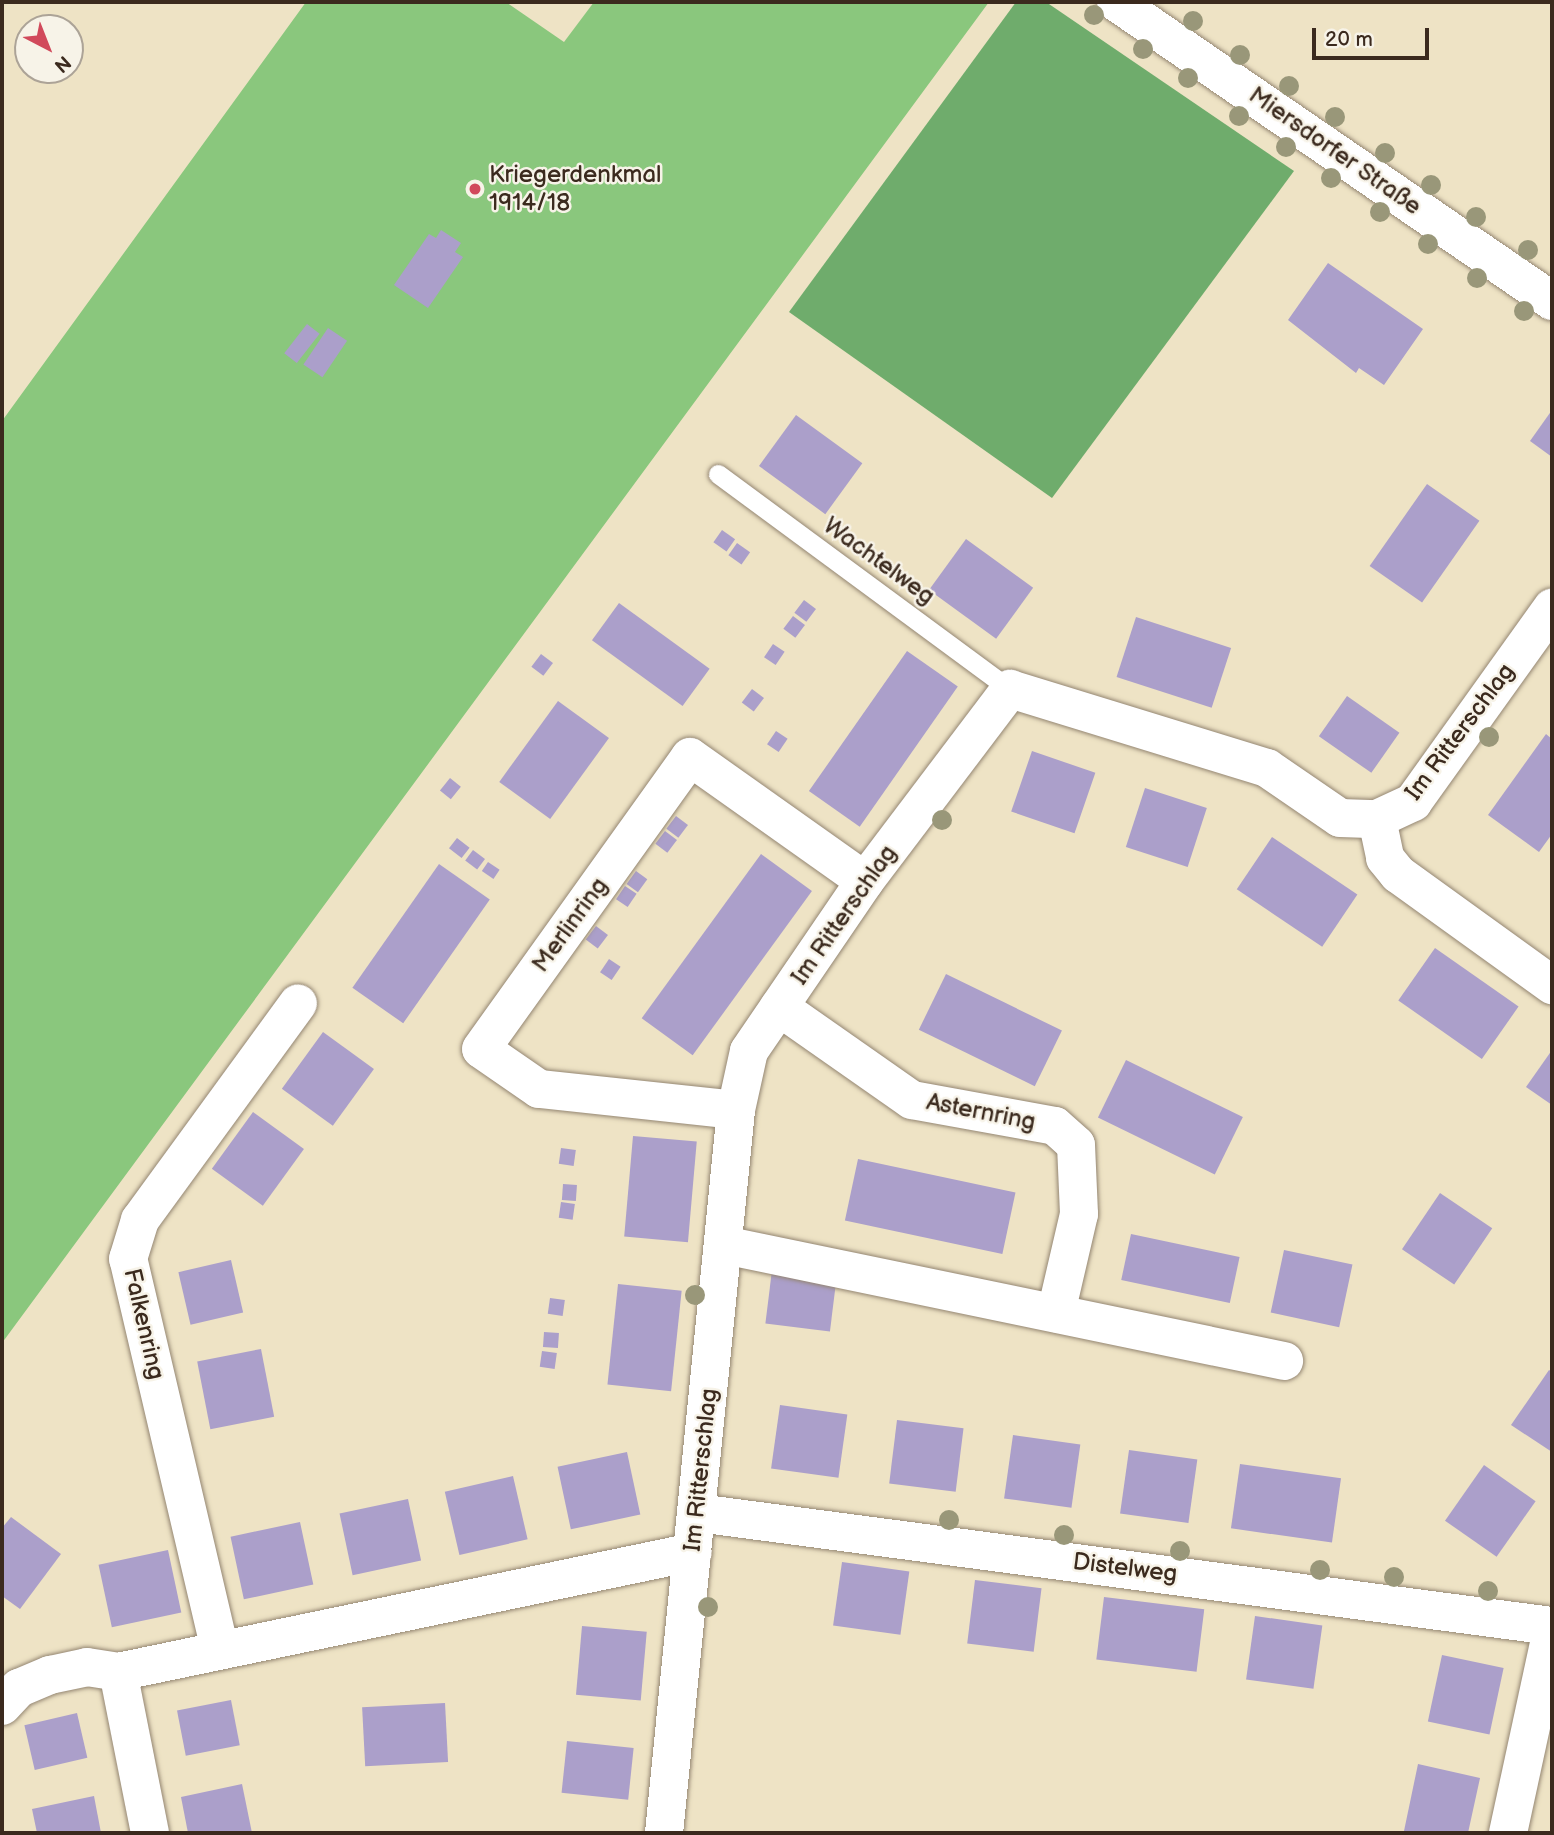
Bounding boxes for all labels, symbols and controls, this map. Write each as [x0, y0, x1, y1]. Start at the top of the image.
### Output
north arrow [14, 14, 84, 84]
scale bar [1316, 14, 1433, 58]
text: 20 m [1325, 27, 1373, 52]
text: N [49, 50, 75, 77]
street label: Miersdorfer Straße [1243, 81, 1427, 221]
place label: Kriegerdenkmal 1914/18 [489, 161, 661, 217]
marker: Kriegerdenkmal 1914/18 [467, 181, 483, 197]
street label: Wachtelweg [818, 511, 940, 611]
street label: Im Ritterschlag [1399, 658, 1521, 806]
street label: Im Ritterschlag [785, 840, 903, 990]
street label: Merlinring [526, 872, 614, 978]
street label: Asternring [924, 1087, 1038, 1137]
street label: Falkenring [117, 1266, 171, 1382]
street label: Im Ritterschlag [678, 1387, 724, 1553]
street label: Distelweg [1071, 1547, 1179, 1589]

